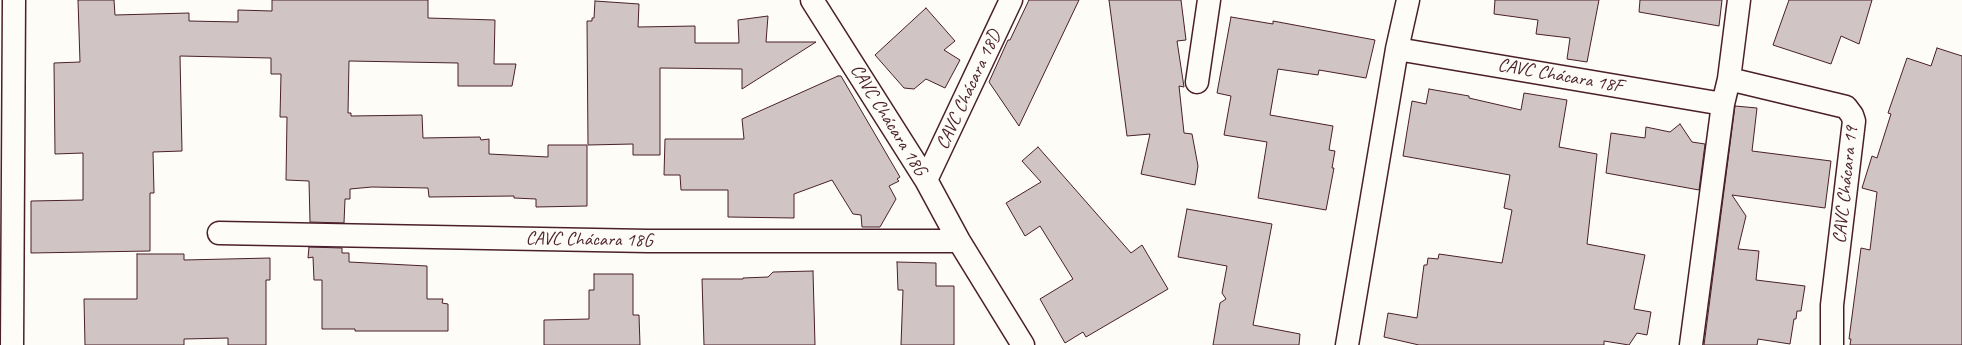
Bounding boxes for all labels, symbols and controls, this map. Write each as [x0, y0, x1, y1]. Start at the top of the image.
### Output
street label: CAVC Chácara 18D [931, 27, 1007, 153]
street label: CAVC Chácara 18F [1496, 54, 1624, 98]
street label: CAVC Chácara 18G [845, 60, 931, 180]
street label: CAVC Chácara 19 [1829, 125, 1863, 245]
street label: CAVC Chácara 18G [525, 227, 653, 253]

